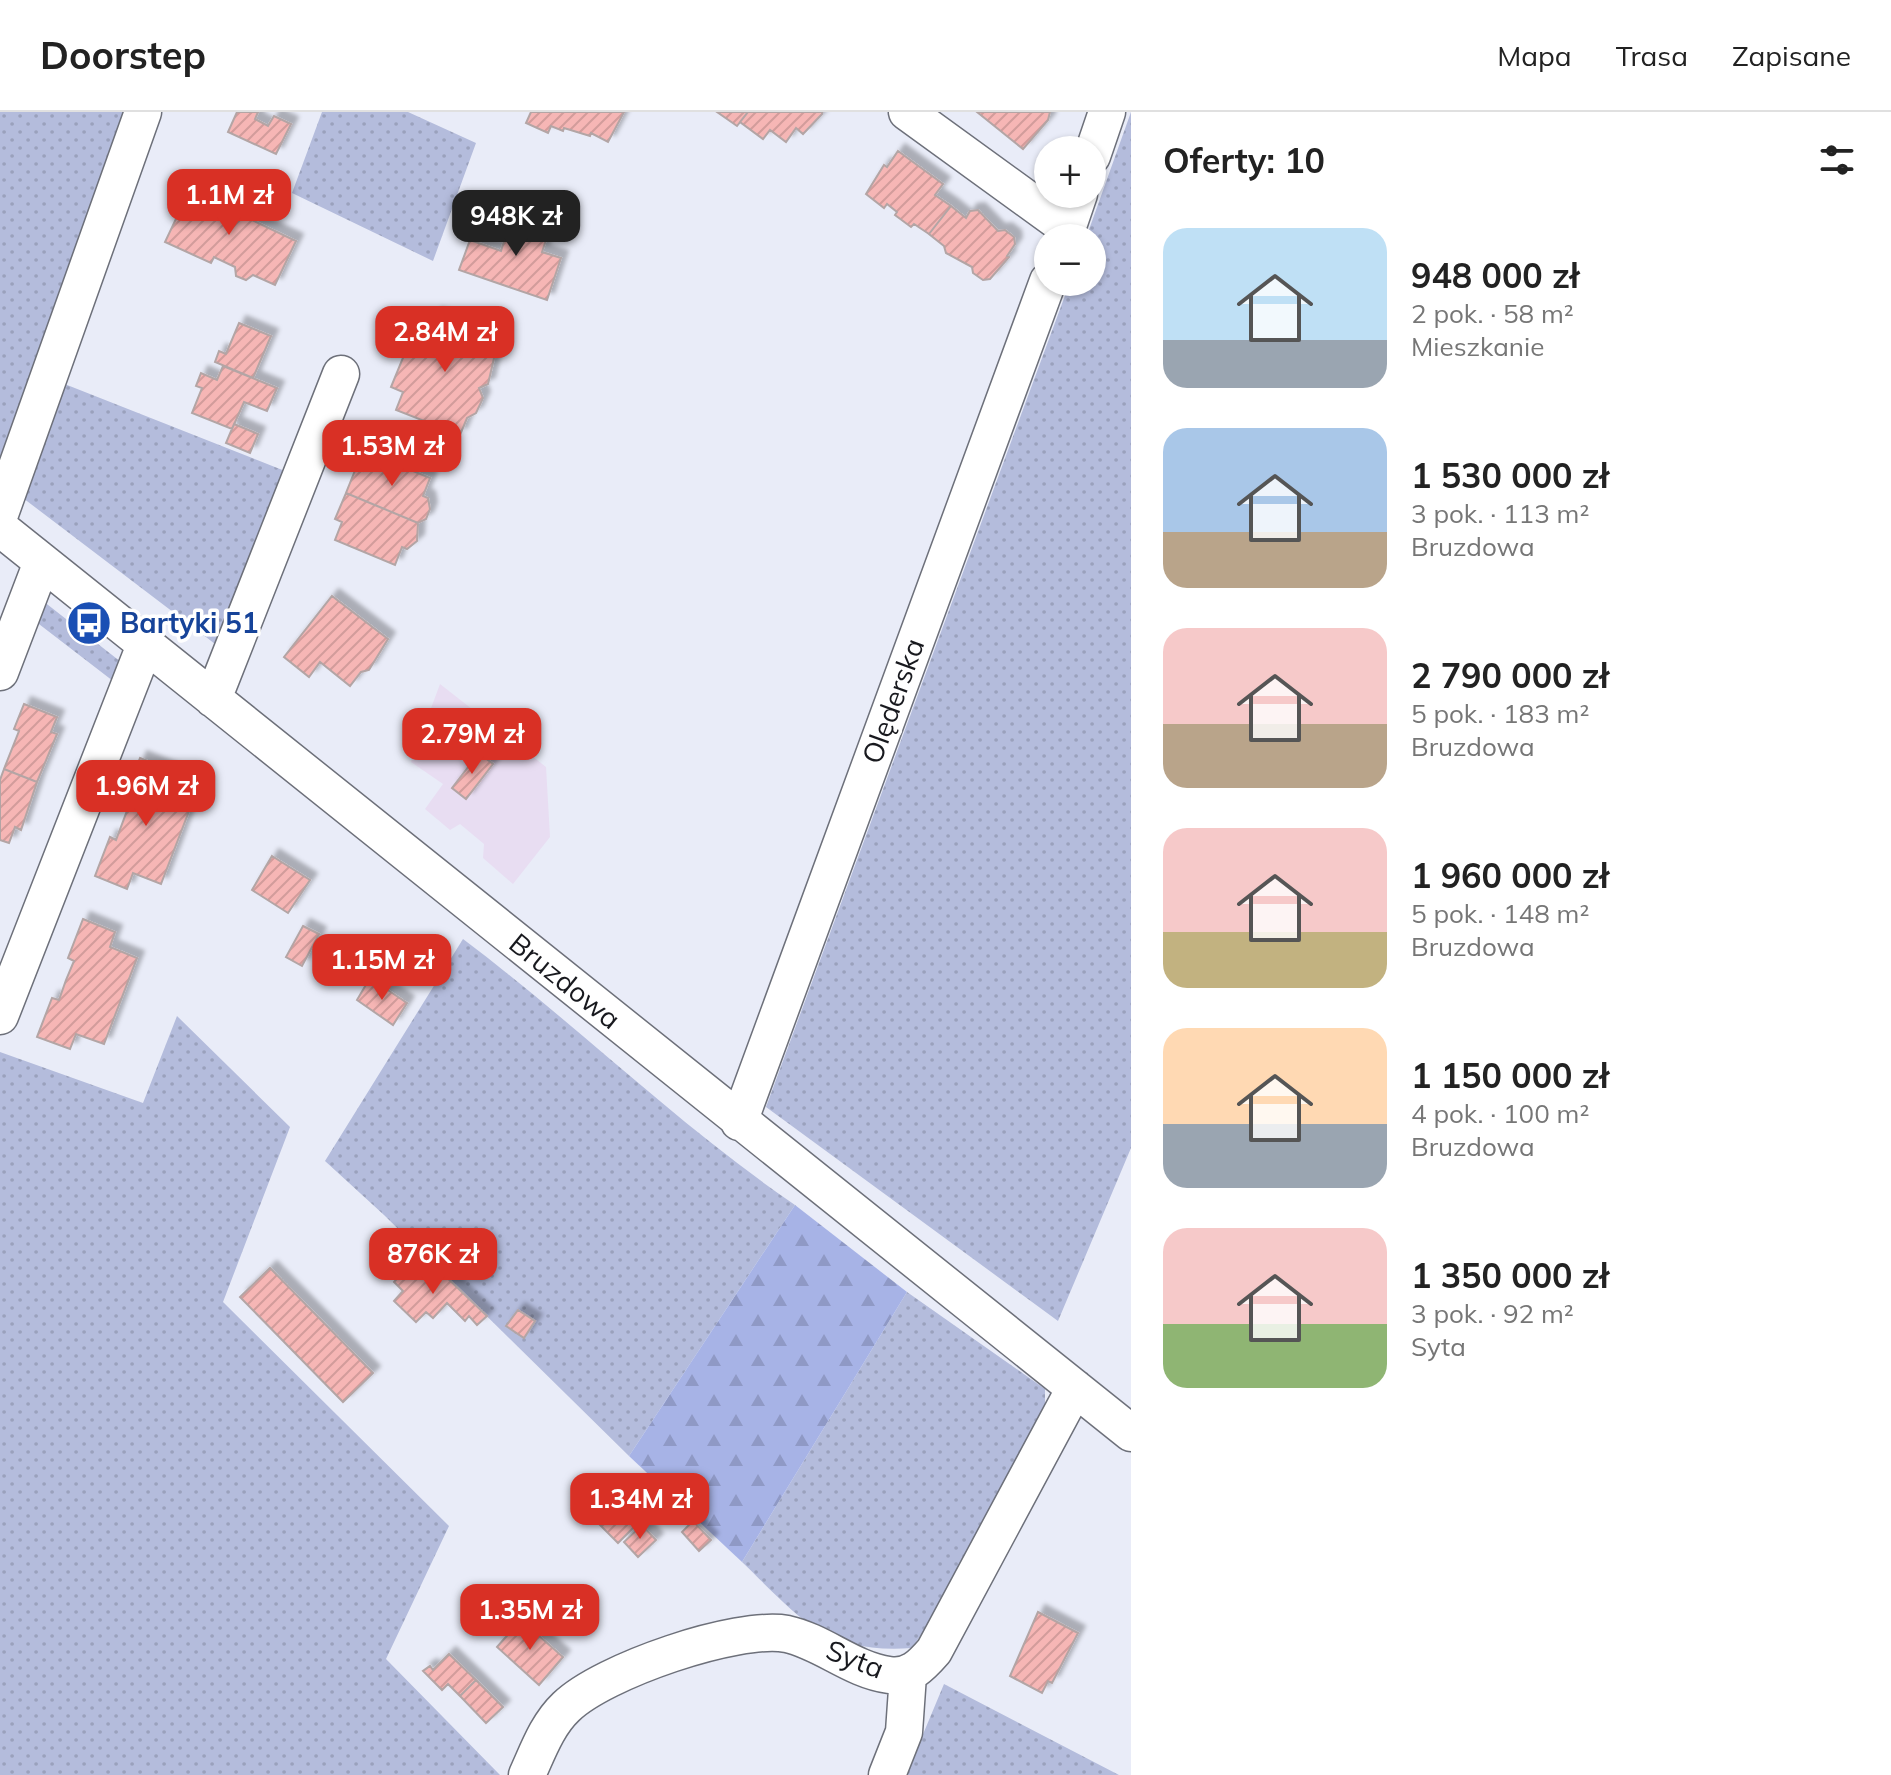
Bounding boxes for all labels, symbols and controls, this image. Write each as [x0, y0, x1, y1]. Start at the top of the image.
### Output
text: Doorstep [40, 31, 206, 79]
text: Mapa [1497, 38, 1572, 73]
text: Trasa [1616, 38, 1688, 73]
text: Zapisane [1732, 38, 1851, 73]
map controls [1034, 136, 1106, 296]
button: + [1034, 136, 1106, 208]
icon: filters [1815, 138, 1859, 182]
text: Oferty: 10 [1163, 139, 1325, 182]
pin: 1.1M zł [155, 169, 303, 237]
text: 1.1M zł [185, 178, 273, 211]
pin: 948K zł [442, 190, 590, 258]
text: 948K zł [470, 199, 562, 232]
button: − [1034, 224, 1106, 296]
text: 948 000 zł [1411, 254, 1579, 297]
icon: home [1227, 260, 1323, 356]
text: 2 pok. · 58 m² [1411, 297, 1574, 330]
pin: 2.84M zł [362, 306, 528, 374]
text: 2.84M zł [393, 315, 497, 348]
text: Mieszkanie [1411, 330, 1544, 363]
pin: 1.53M zł [309, 420, 475, 488]
text: 1.53M zł [340, 429, 444, 462]
text: 1 530 000 zł [1411, 454, 1609, 497]
icon: home [1227, 460, 1323, 556]
text: 3 pok. · 113 m² [1411, 497, 1589, 530]
text: Bruzdowa [1411, 530, 1535, 563]
bus stop icon: Bartyki 51 [65, 599, 113, 647]
place label: Bartyki 51 [120, 605, 259, 640]
street label: Olęderska [854, 634, 931, 768]
text: 2 790 000 zł [1411, 654, 1609, 697]
icon: home [1227, 660, 1323, 756]
text: 5 pok. · 183 m² [1411, 697, 1589, 730]
pin: 2.79M zł [389, 708, 555, 776]
text: 2.79M zł [420, 717, 524, 750]
text: Bruzdowa [1411, 730, 1535, 763]
pin: 1.96M zł [63, 760, 229, 828]
text: 1.96M zł [94, 769, 198, 802]
text: 1 960 000 zł [1411, 854, 1609, 897]
icon: home [1227, 860, 1323, 956]
text: 5 pok. · 148 m² [1411, 897, 1589, 930]
street label: Bruzdowa [503, 925, 628, 1036]
text: Bruzdowa [1411, 930, 1535, 963]
pin: 1.15M zł [299, 934, 465, 1002]
text: 1.15M zł [330, 943, 434, 976]
text: 1 150 000 zł [1411, 1054, 1609, 1097]
icon: home [1227, 1060, 1323, 1156]
text: 4 pok. · 100 m² [1411, 1097, 1589, 1130]
text: Bruzdowa [1411, 1130, 1535, 1163]
pin: 876K zł [359, 1228, 507, 1296]
text: 876K zł [387, 1237, 479, 1270]
text: 1 350 000 zł [1411, 1254, 1609, 1297]
icon: home [1227, 1260, 1323, 1356]
text: 3 pok. · 92 m² [1411, 1297, 1574, 1330]
text: Syta [1411, 1330, 1466, 1363]
pin: 1.34M zł [557, 1473, 723, 1541]
text: 1.34M zł [588, 1482, 692, 1515]
pin: 1.35M zł [447, 1584, 613, 1652]
text: 1.35M zł [478, 1593, 582, 1626]
street label: Syta [821, 1632, 889, 1685]

